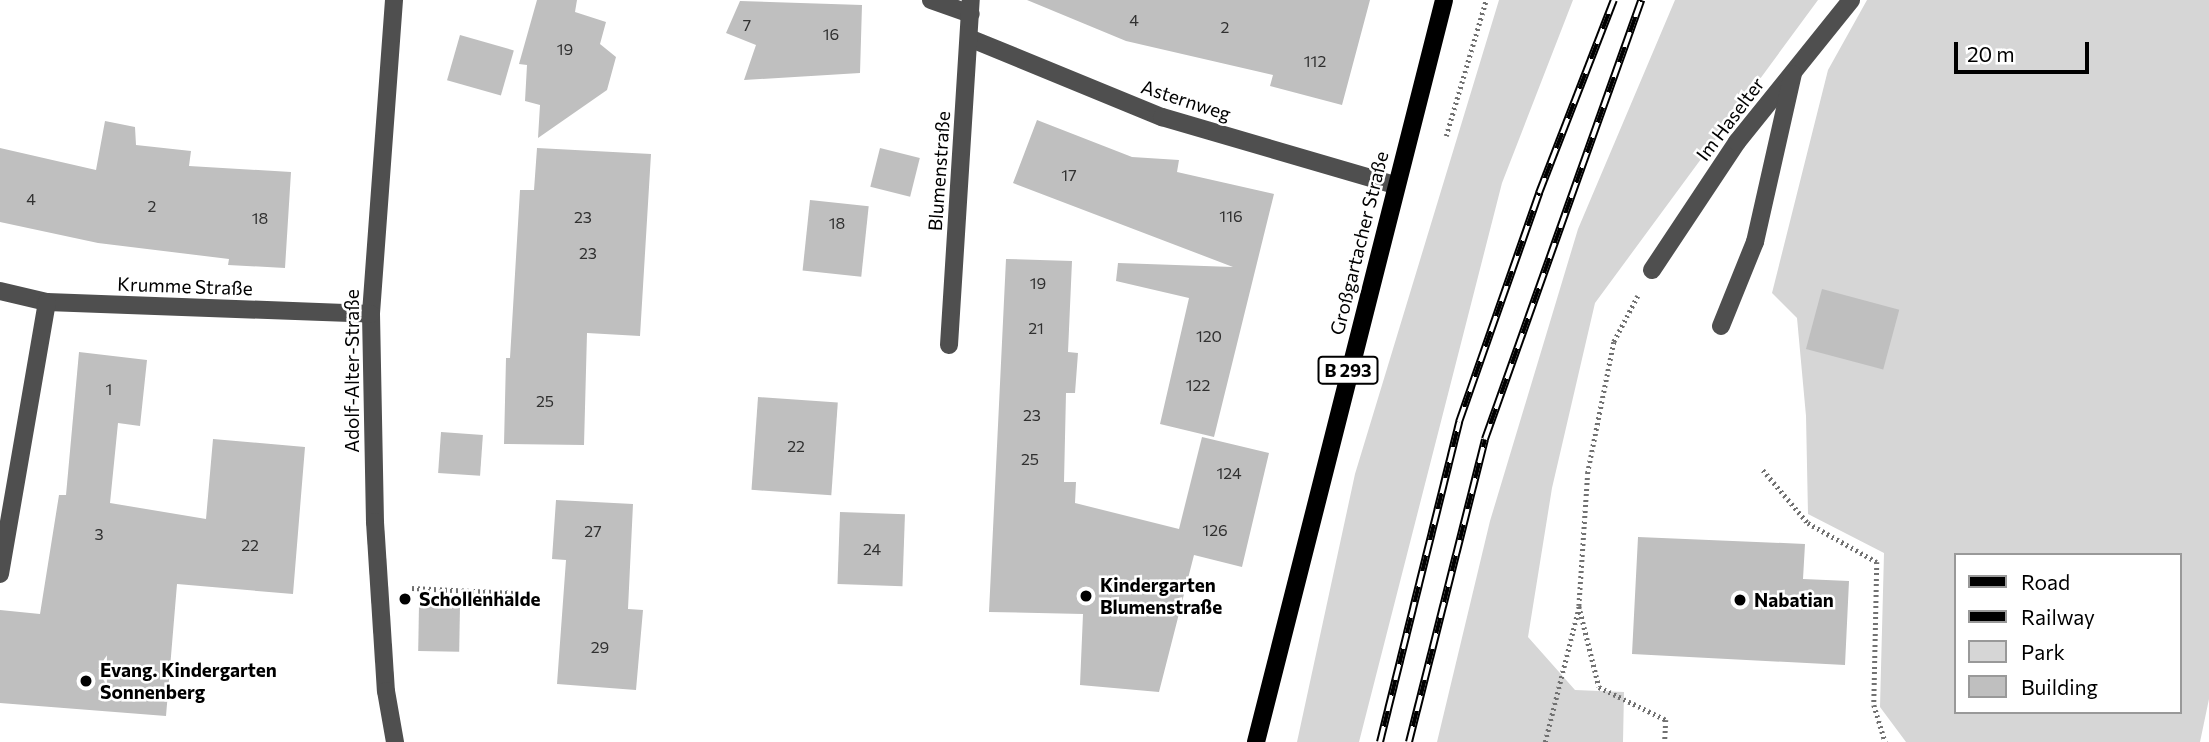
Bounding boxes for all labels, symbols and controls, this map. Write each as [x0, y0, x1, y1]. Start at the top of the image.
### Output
house number: 4 [1129, 10, 1139, 30]
house number: 7 [743, 15, 751, 35]
house number: 2 [1221, 17, 1229, 37]
house number: 16 [823, 24, 839, 44]
scale bar [1957, 28, 2092, 72]
house number: 19 [557, 39, 573, 59]
text: 20 m [1967, 41, 2015, 66]
house number: 112 [1304, 51, 1326, 71]
street label: Im Haselter [1691, 73, 1769, 165]
street label: Asternweg [1138, 75, 1234, 125]
street label: Blumenstraße [923, 110, 955, 232]
street label: Großgartacher Straße [1325, 149, 1393, 337]
house number: 17 [1061, 165, 1077, 185]
house number: 4 [26, 189, 36, 209]
house number: 2 [148, 196, 156, 216]
house number: 116 [1219, 206, 1243, 226]
house number: 23 [574, 207, 592, 227]
house number: 18 [252, 208, 268, 228]
house number: 18 [829, 213, 845, 233]
house number: 23 [579, 243, 597, 263]
street label: Krumme Straße [117, 272, 253, 300]
house number: 19 [1030, 273, 1046, 293]
street label: Adolf-Alter-Straße [341, 289, 363, 453]
house number: 21 [1028, 318, 1044, 338]
house number: 120 [1196, 326, 1222, 346]
road number: B 293 [1316, 356, 1380, 384]
house number: 122 [1186, 375, 1210, 395]
house number: 1 [106, 379, 112, 399]
house number: 25 [536, 391, 554, 411]
house number: 23 [1023, 405, 1041, 425]
house number: 22 [787, 436, 805, 456]
house number: 25 [1021, 449, 1039, 469]
house number: 124 [1216, 463, 1242, 483]
house number: 126 [1202, 520, 1228, 540]
house number: 27 [584, 521, 602, 541]
house number: 3 [94, 524, 104, 544]
house number: 22 [241, 535, 259, 555]
house number: 24 [863, 539, 881, 559]
legend [1954, 553, 2181, 714]
text: Road [2021, 569, 2070, 594]
place label: Kindergarten Blumenstraße [1100, 574, 1222, 618]
place label: Schollenhalde [419, 588, 541, 610]
marker: Kindergarten Blumenstraße [1078, 588, 1094, 604]
place label: Nabatian [1754, 589, 1834, 611]
marker: Schollenhalde [397, 591, 413, 607]
marker: Nabatian [1732, 592, 1748, 608]
text: Railway [2021, 604, 2095, 629]
house number: 29 [591, 637, 609, 657]
text: Park [2021, 639, 2065, 664]
place label: Evang. Kindergarten Sonnenberg [100, 659, 277, 703]
marker: Evang. Kindergarten Sonnenberg [78, 673, 94, 689]
text: Building [2021, 674, 2098, 699]

